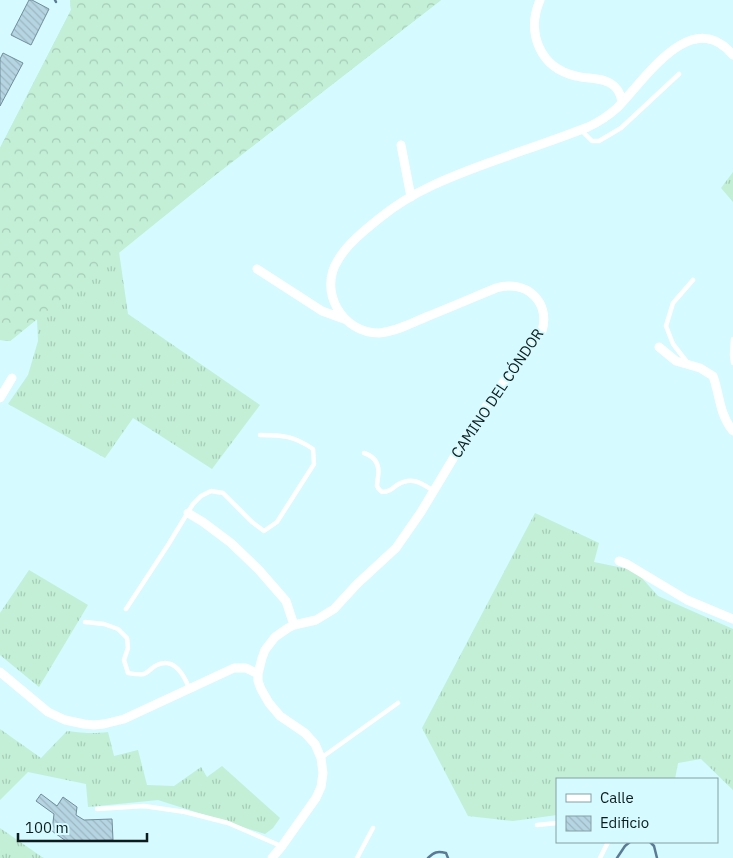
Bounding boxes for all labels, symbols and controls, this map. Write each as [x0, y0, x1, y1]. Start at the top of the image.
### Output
street label: CAMINO DEL CÓNDOR [447, 325, 547, 461]
legend [556, 778, 718, 843]
text: Calle [600, 788, 634, 807]
scale bar [18, 810, 146, 842]
text: Edificio [600, 813, 649, 832]
text: 100 m [25, 818, 69, 837]

